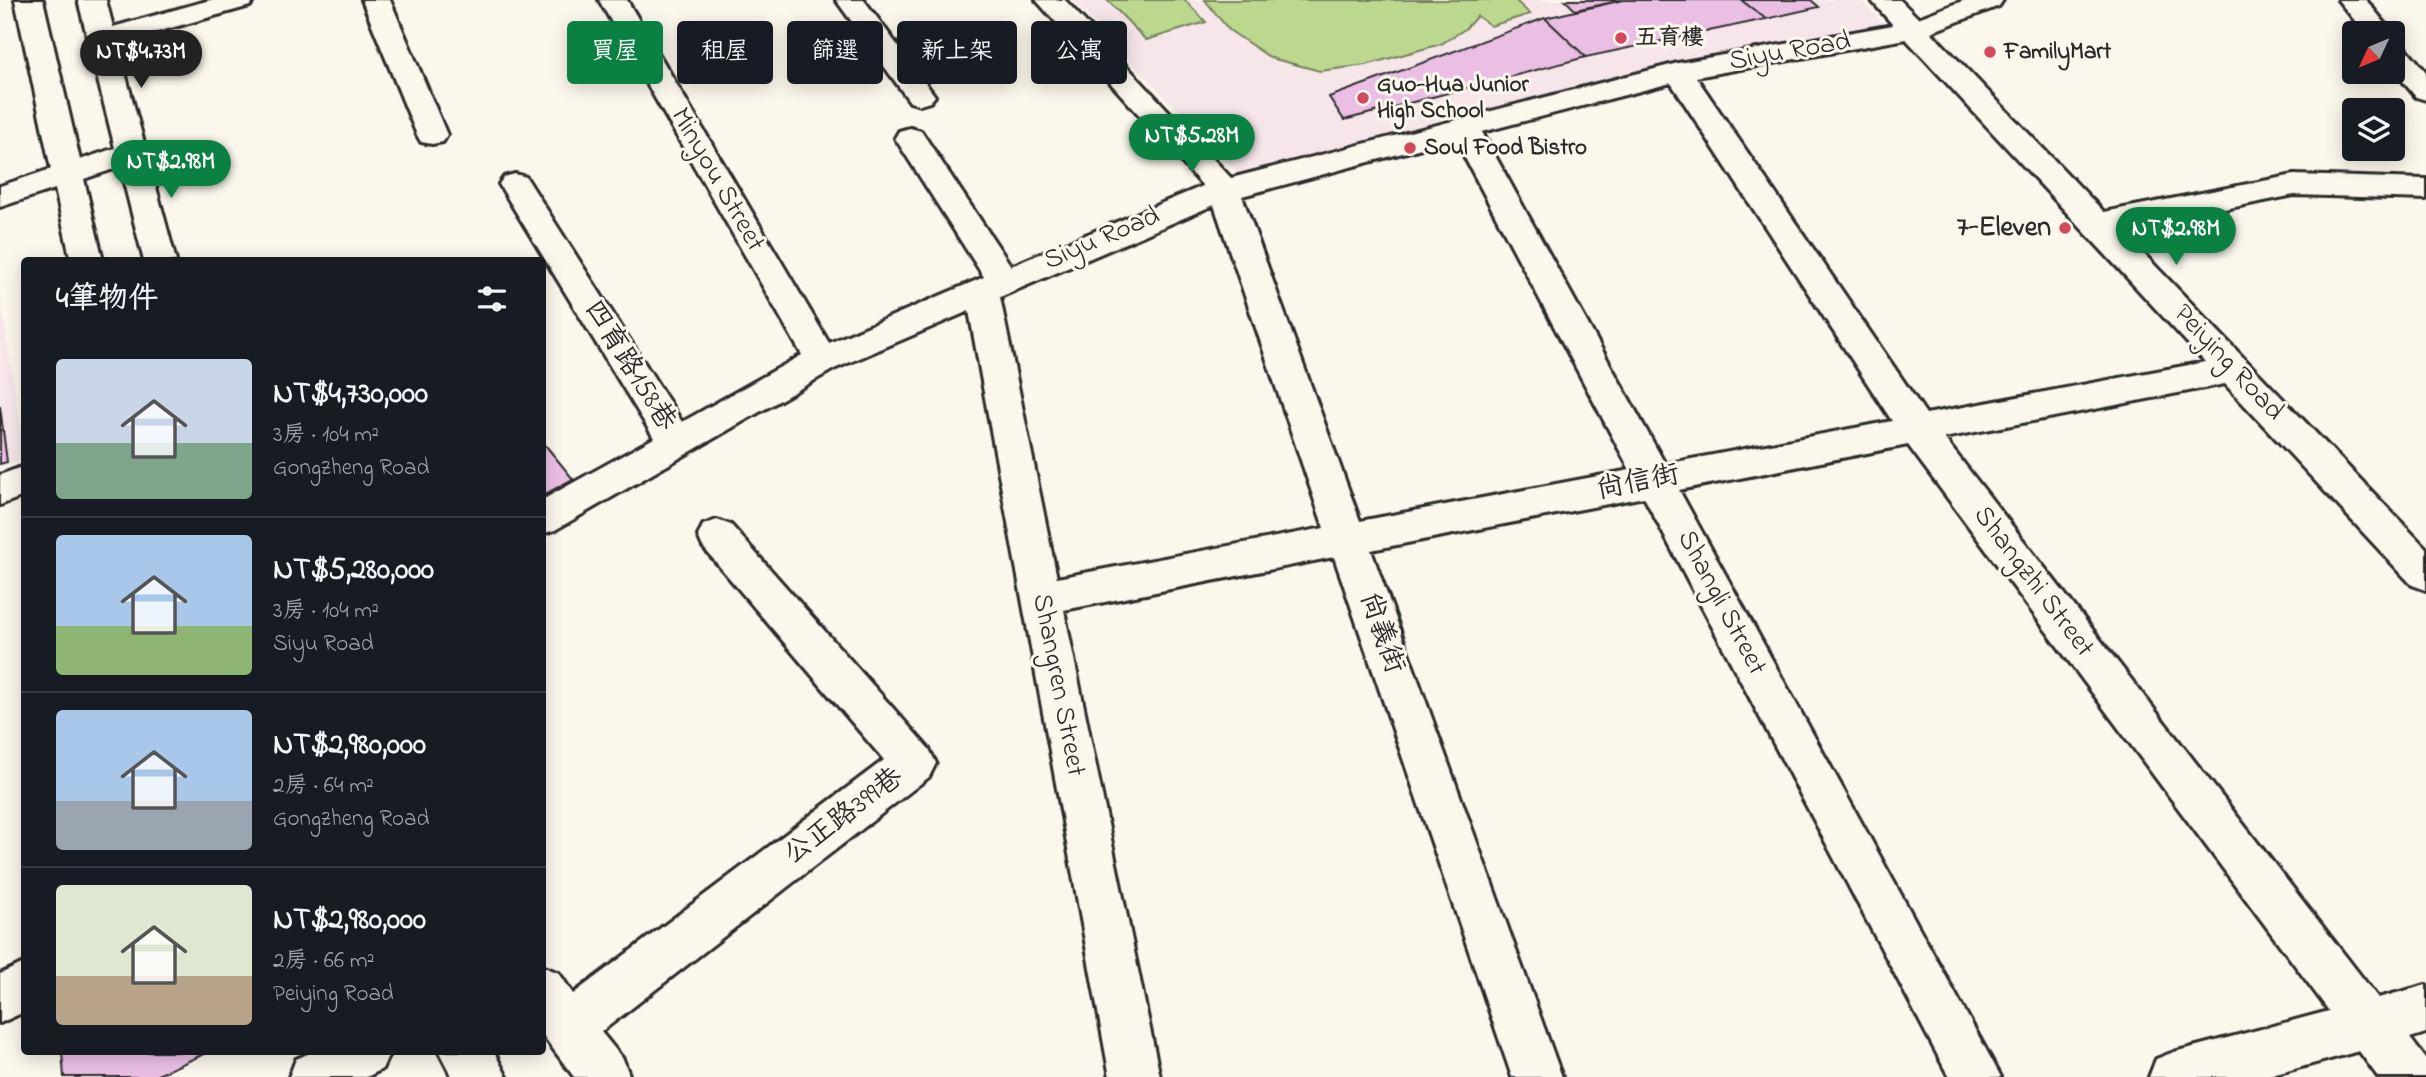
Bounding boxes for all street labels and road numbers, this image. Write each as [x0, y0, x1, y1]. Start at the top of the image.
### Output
street label: Siyu Road [1726, 21, 1854, 83]
street label: Minyou Street [659, 100, 775, 260]
street label: Siyu Road [1038, 196, 1167, 282]
street label: 四育路158巷 [573, 293, 686, 440]
street label: Peiying Road [2163, 295, 2293, 431]
street label: 尚信街 [1593, 455, 1683, 511]
street label: Shangzhi Street [1962, 498, 2104, 666]
street label: Shangli Street [1666, 523, 1776, 683]
street label: 尚義街 [1348, 587, 1414, 679]
street label: Shangren Street [1020, 590, 1096, 780]
street label: 公正路399巷 [776, 758, 913, 876]

